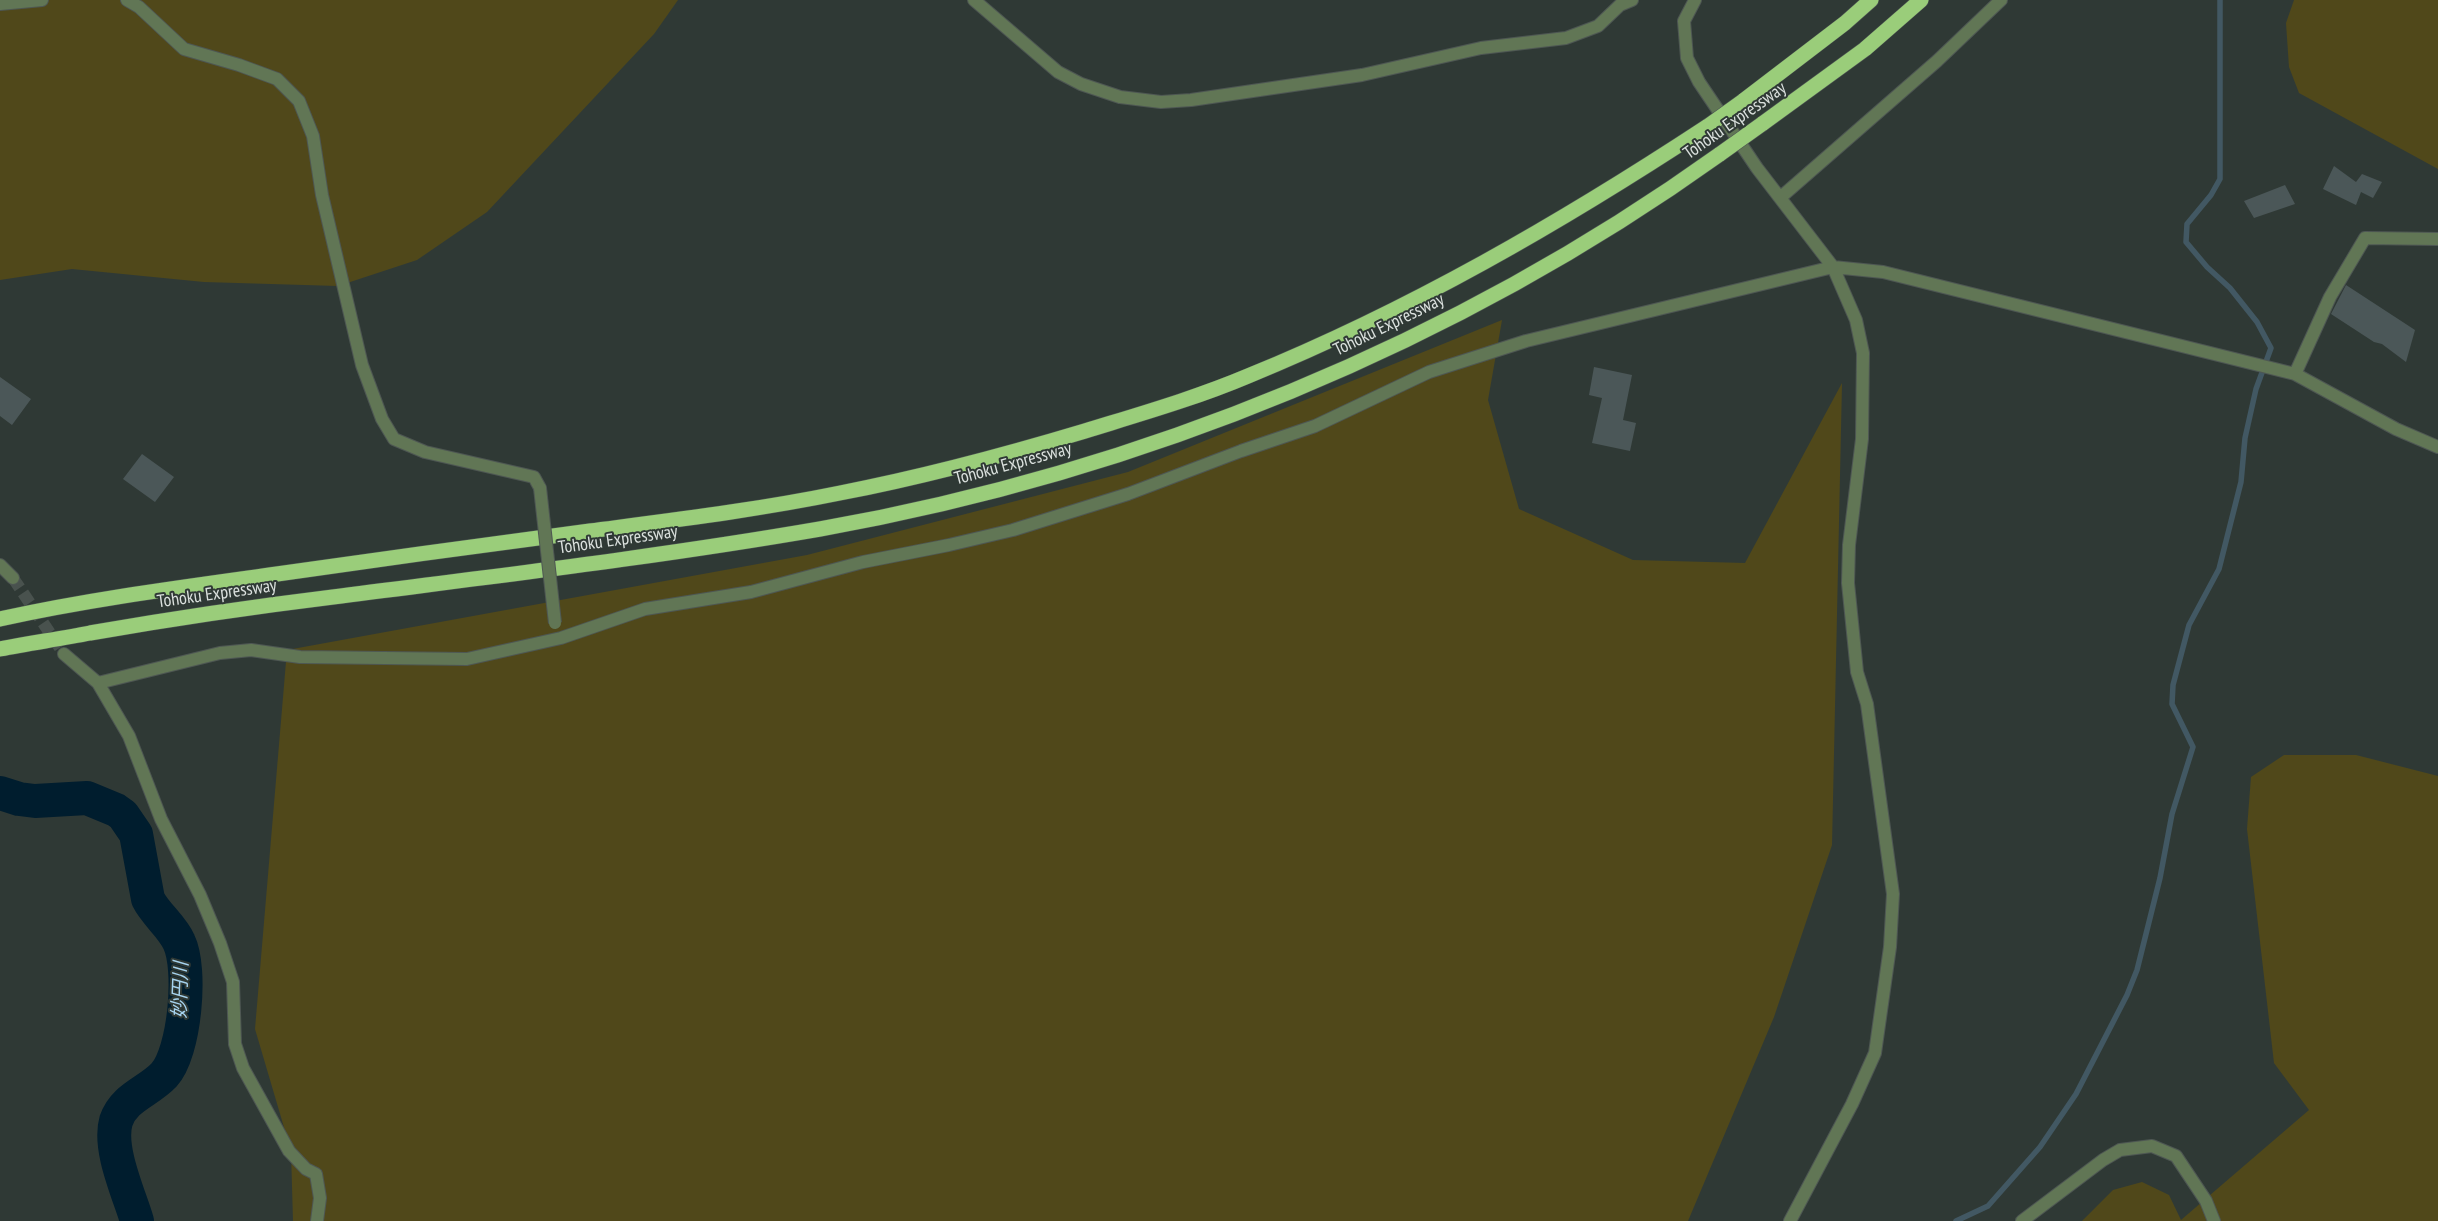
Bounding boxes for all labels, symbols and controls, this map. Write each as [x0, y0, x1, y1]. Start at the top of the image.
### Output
street label: Tohoku Expressway [1680, 78, 1790, 164]
street label: Tohoku Expressway [1330, 289, 1448, 361]
street label: Tohoku Expressway [952, 438, 1074, 490]
street label: Tohoku Expressway [557, 521, 679, 559]
street label: Tohoku Expressway [156, 575, 278, 613]
water label: 妙円川 [169, 961, 193, 1019]

